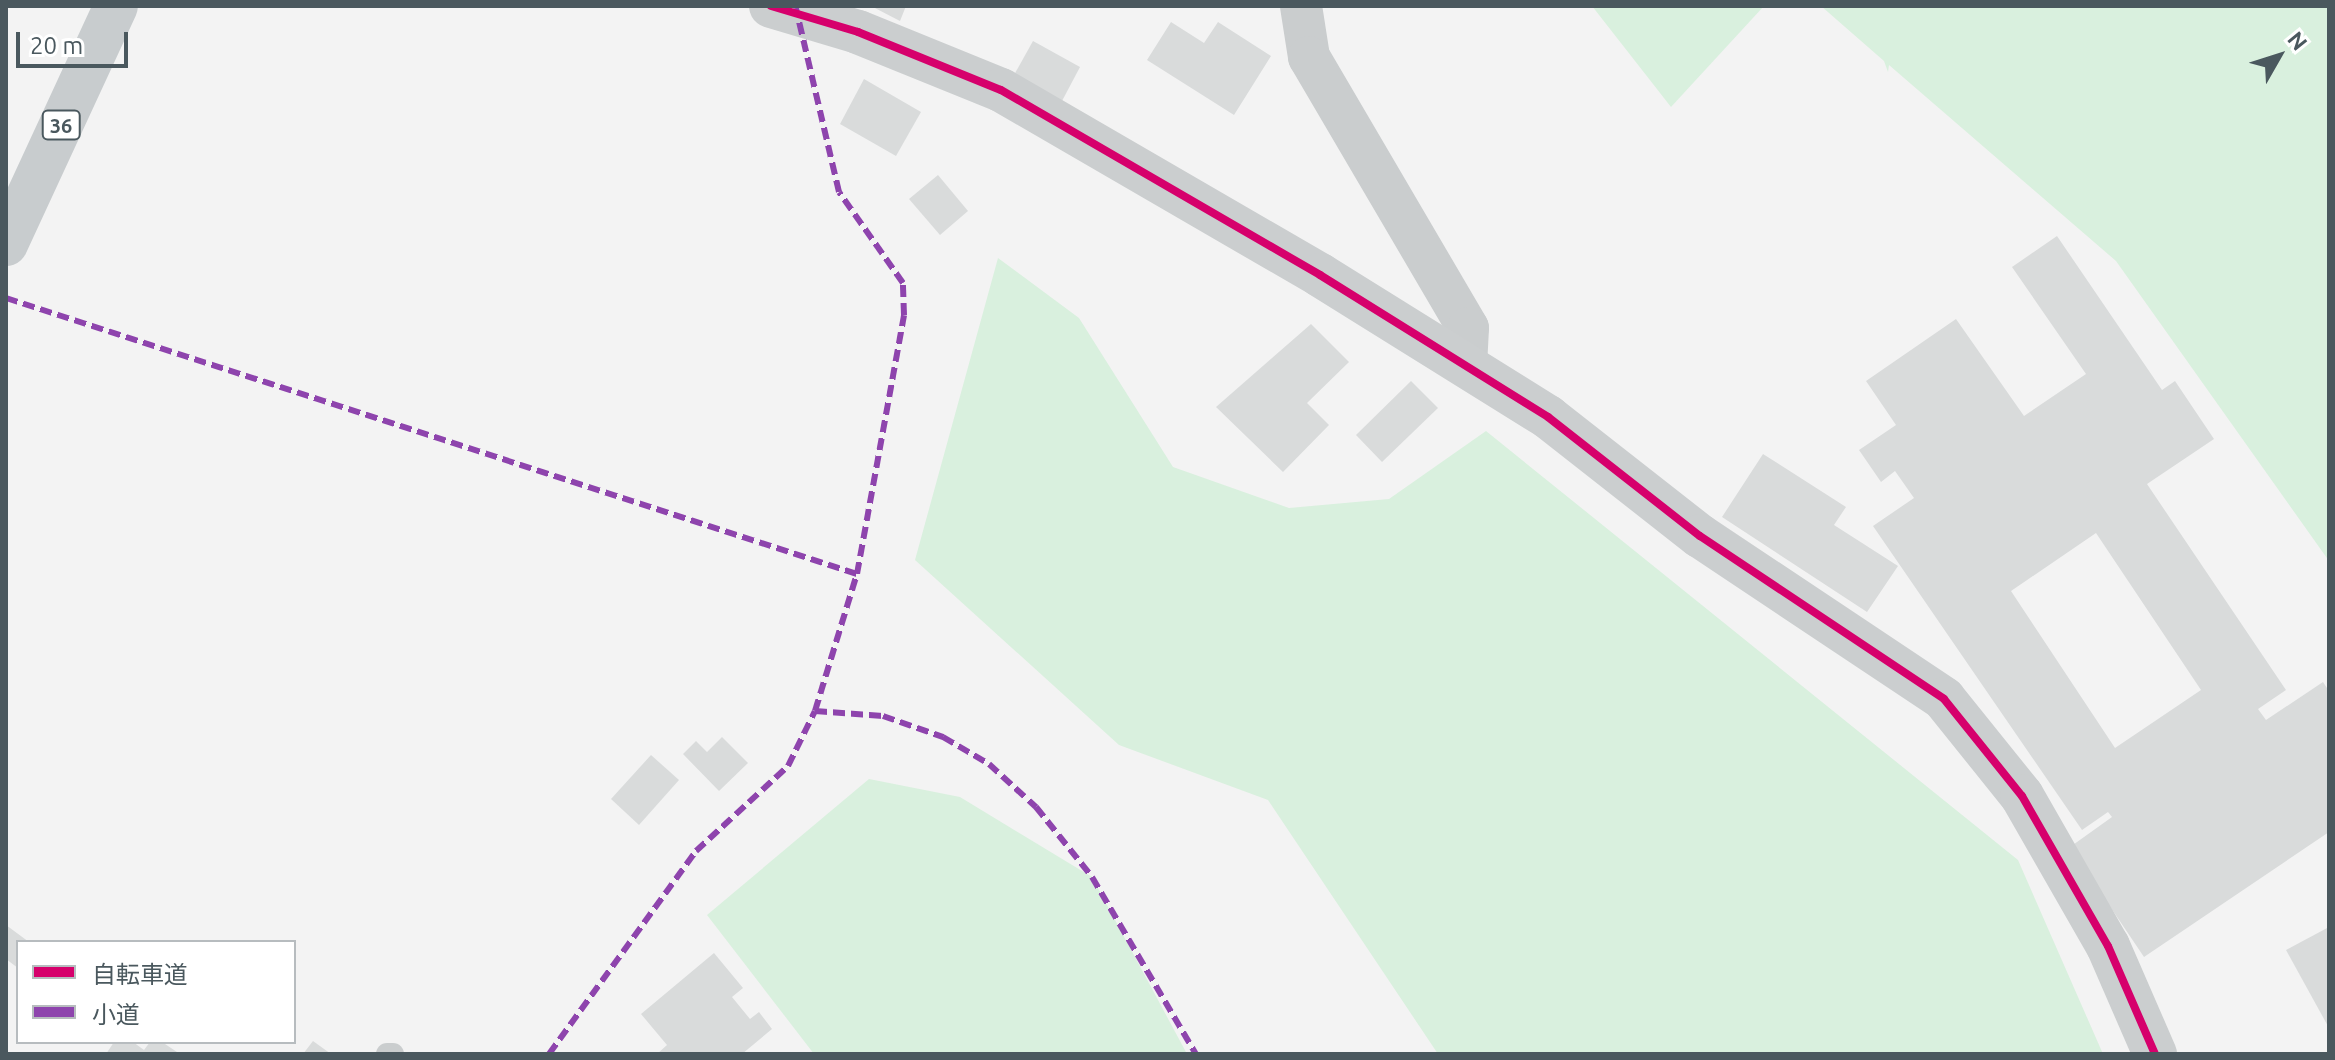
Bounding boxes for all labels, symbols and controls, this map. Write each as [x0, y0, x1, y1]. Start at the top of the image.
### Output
scale bar [20, 16, 132, 66]
north arrow [2239, 16, 2319, 96]
text: N [2283, 26, 2313, 55]
text: 20 m [30, 32, 83, 59]
road number: 36 [41, 109, 81, 141]
legend [16, 940, 296, 1044]
text: 自転車道 [92, 961, 188, 988]
text: 小道 [92, 1001, 140, 1028]

